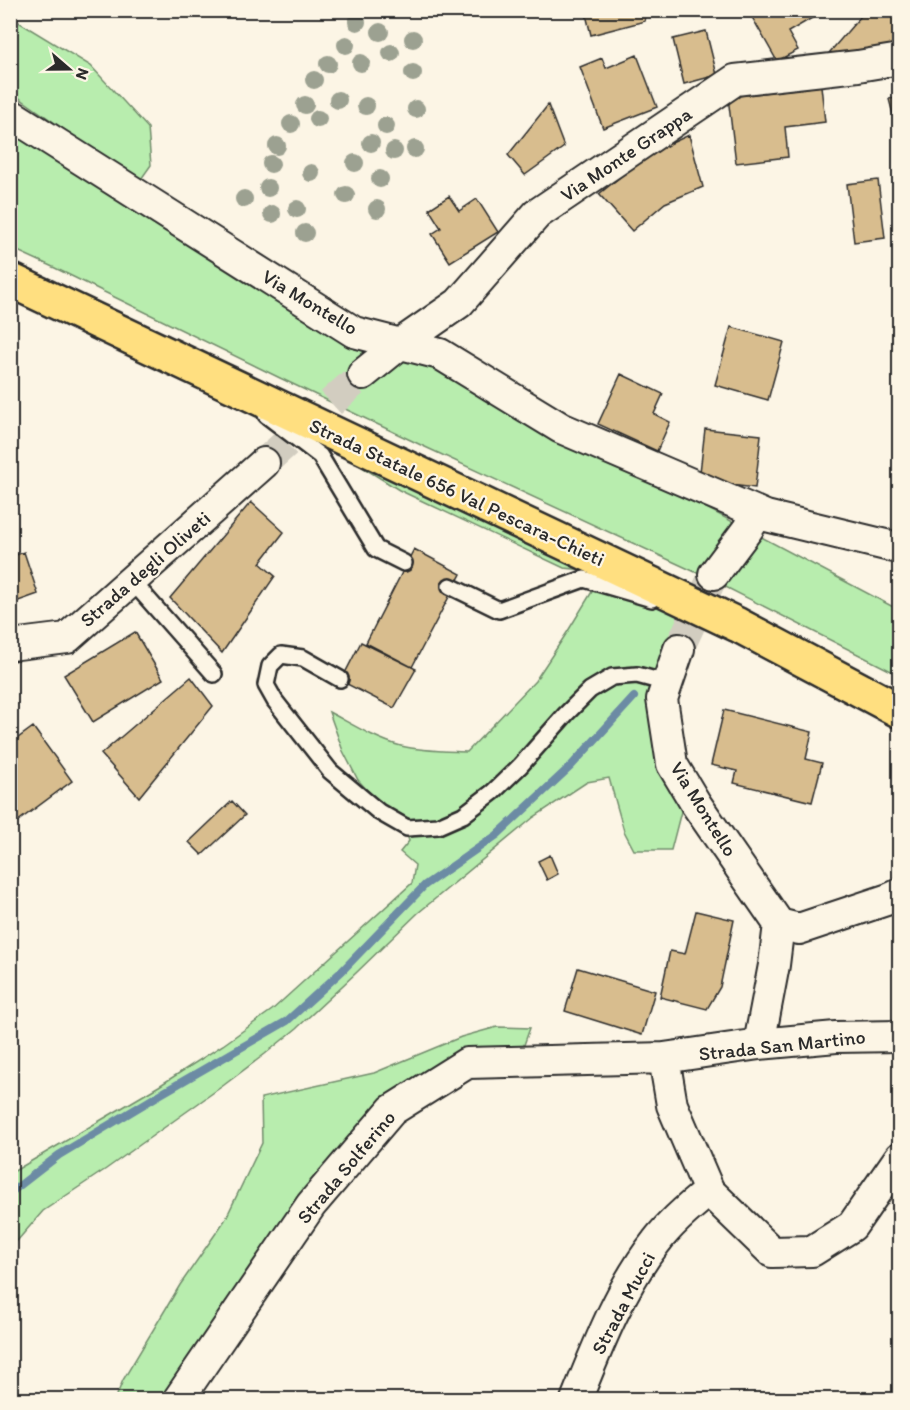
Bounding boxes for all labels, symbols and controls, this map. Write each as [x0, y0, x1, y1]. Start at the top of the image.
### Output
north arrow [39, 39, 99, 99]
text: N [72, 66, 93, 82]
street label: Via Monte Grappa [556, 101, 697, 207]
street label: Via Montello [258, 264, 362, 340]
street label: Strada Statale 656 Val Pescara-Chieti [306, 413, 608, 571]
street label: Strada degli Oliveti [75, 506, 215, 632]
street label: Via Montello [665, 757, 743, 861]
street label: Strada San Martino [697, 1024, 867, 1066]
street label: Strada Solferino [292, 1105, 400, 1229]
street label: Strada Mucci [586, 1248, 660, 1358]

